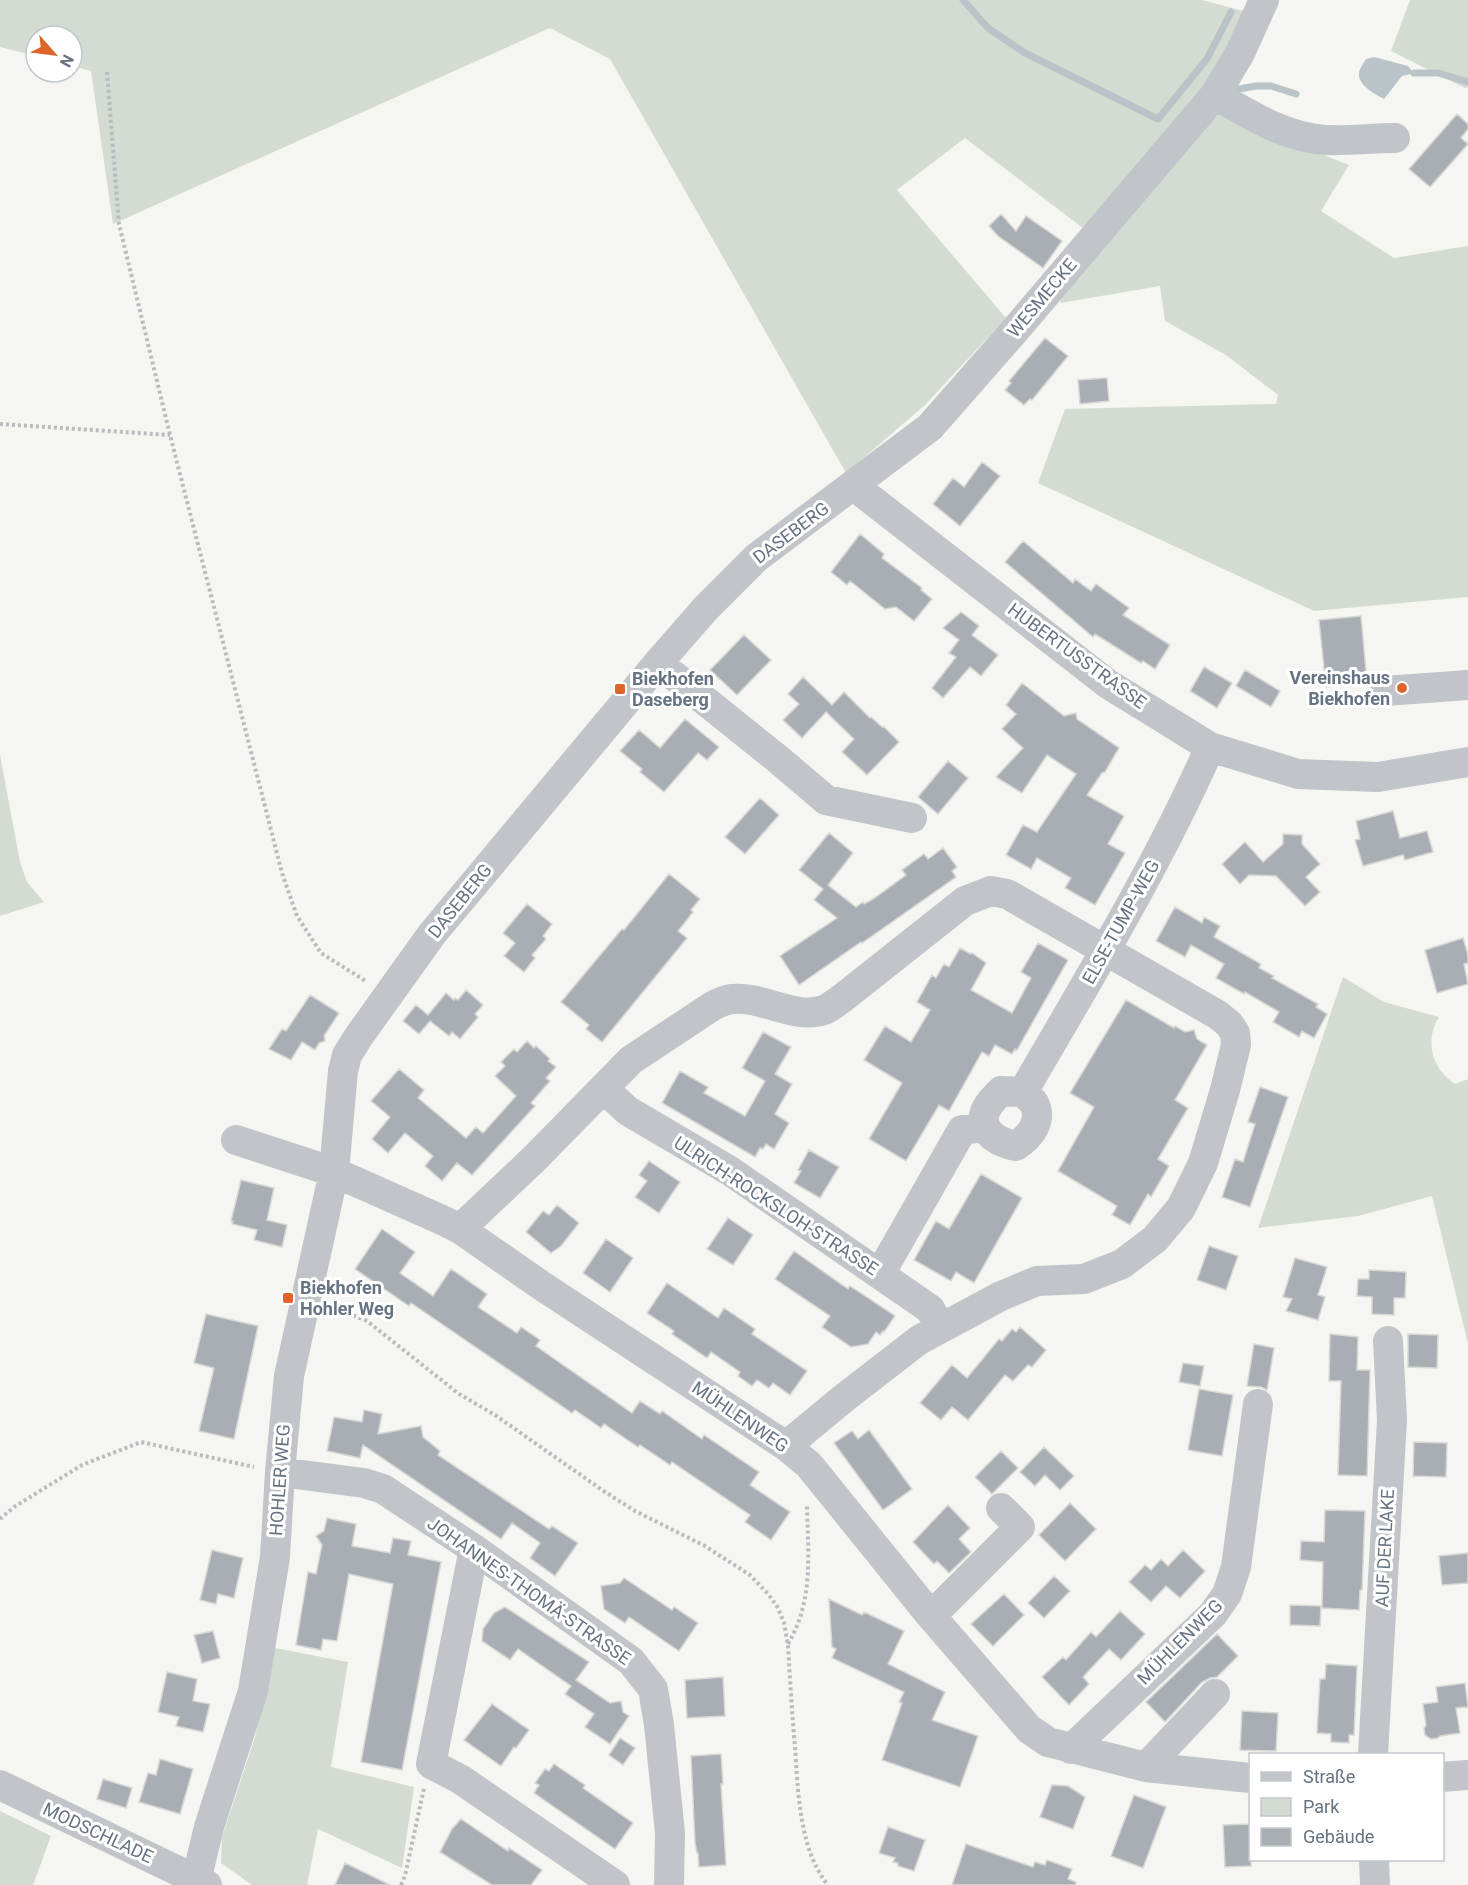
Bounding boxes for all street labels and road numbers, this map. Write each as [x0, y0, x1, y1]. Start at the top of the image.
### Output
street label: WESMECKE [1003, 254, 1081, 341]
street label: DASEBERG [749, 497, 833, 568]
street label: HUBERTUSSTRASSE [1004, 599, 1150, 713]
street label: ELSE-TUMP-WEG [1078, 856, 1163, 988]
street label: DASEBERG [423, 859, 496, 942]
street label: ULRICH-ROCKSLOH-STRASSE [670, 1132, 882, 1280]
street label: MÜHLENWEG [688, 1377, 792, 1456]
street label: HOHLER WEG [265, 1423, 294, 1537]
street label: AUF DER LAKE [1371, 1488, 1398, 1608]
street label: JOHANNES-THOMÄ-STRASSE [424, 1512, 635, 1669]
street label: MÜHLENWEG [1133, 1595, 1226, 1688]
street label: MODSCHLADE [40, 1798, 156, 1867]

